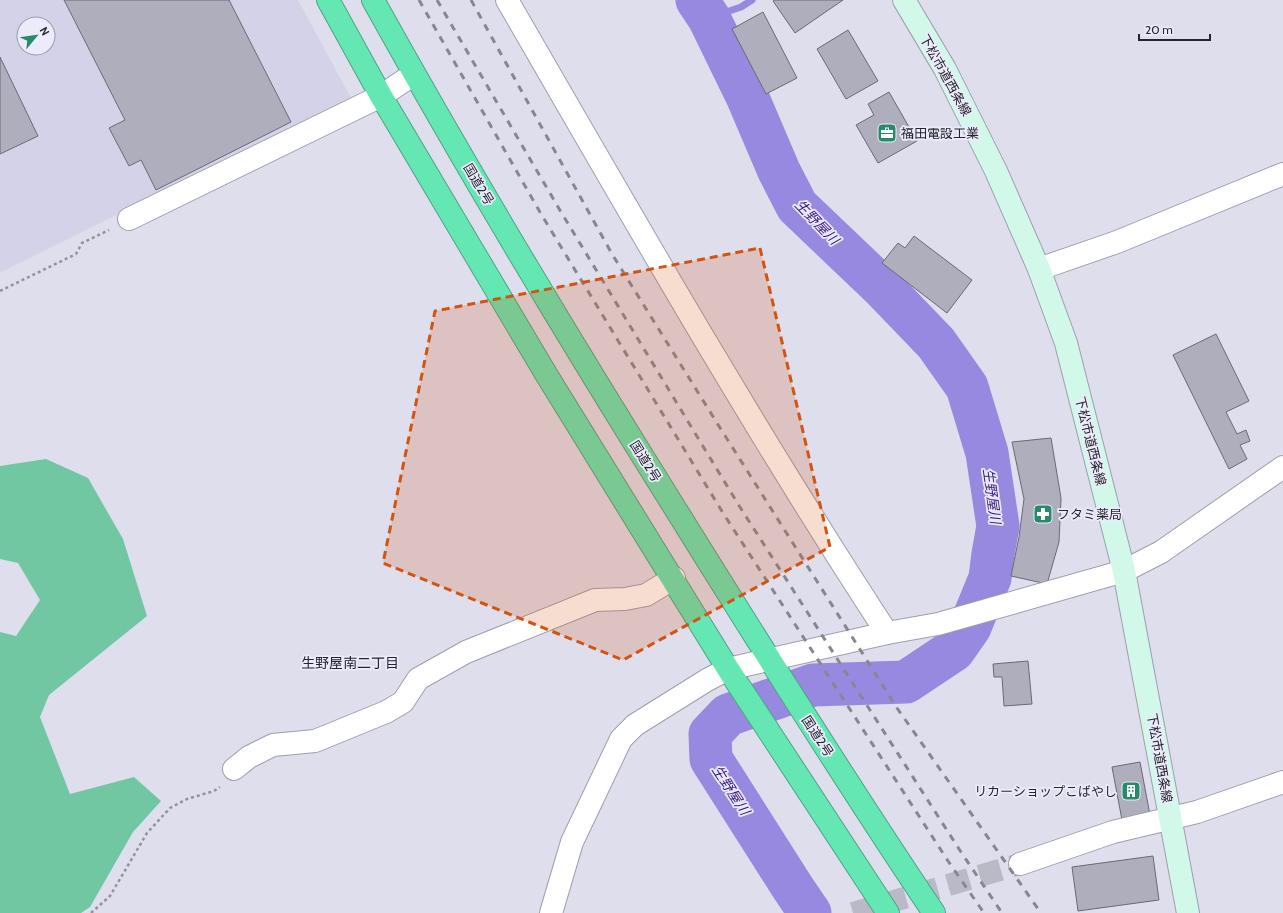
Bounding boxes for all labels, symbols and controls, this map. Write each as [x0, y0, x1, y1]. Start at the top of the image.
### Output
north arrow [16, 16, 56, 56]
scale bar [1139, 16, 1210, 42]
text: 20 m [1145, 22, 1173, 37]
text: N [37, 24, 53, 38]
street label: 下松市道西条線 [917, 31, 975, 119]
office icon: 福田電設工業 [876, 122, 898, 144]
place label: 福田電設工業 [901, 125, 979, 141]
street label: 国道2号 [460, 160, 498, 208]
water label: 生野屋川 [791, 196, 844, 250]
street label: 下松市道西条線 [1072, 395, 1110, 487]
street label: 国道2号 [627, 437, 665, 485]
water label: 生野屋川 [979, 467, 1005, 527]
pharmacy icon: フタミ薬局 [1032, 503, 1054, 525]
place label: フタミ薬局 [1057, 506, 1122, 522]
district label: 生野屋南二丁目 [301, 654, 399, 672]
street label: 国道2号 [799, 712, 837, 760]
street label: 下松市道西条線 [1144, 712, 1176, 804]
water label: 生野屋川 [708, 762, 755, 820]
building icon: リカーショップこばやし [1120, 780, 1142, 802]
place label: リカーショップこばやし [974, 783, 1117, 799]

